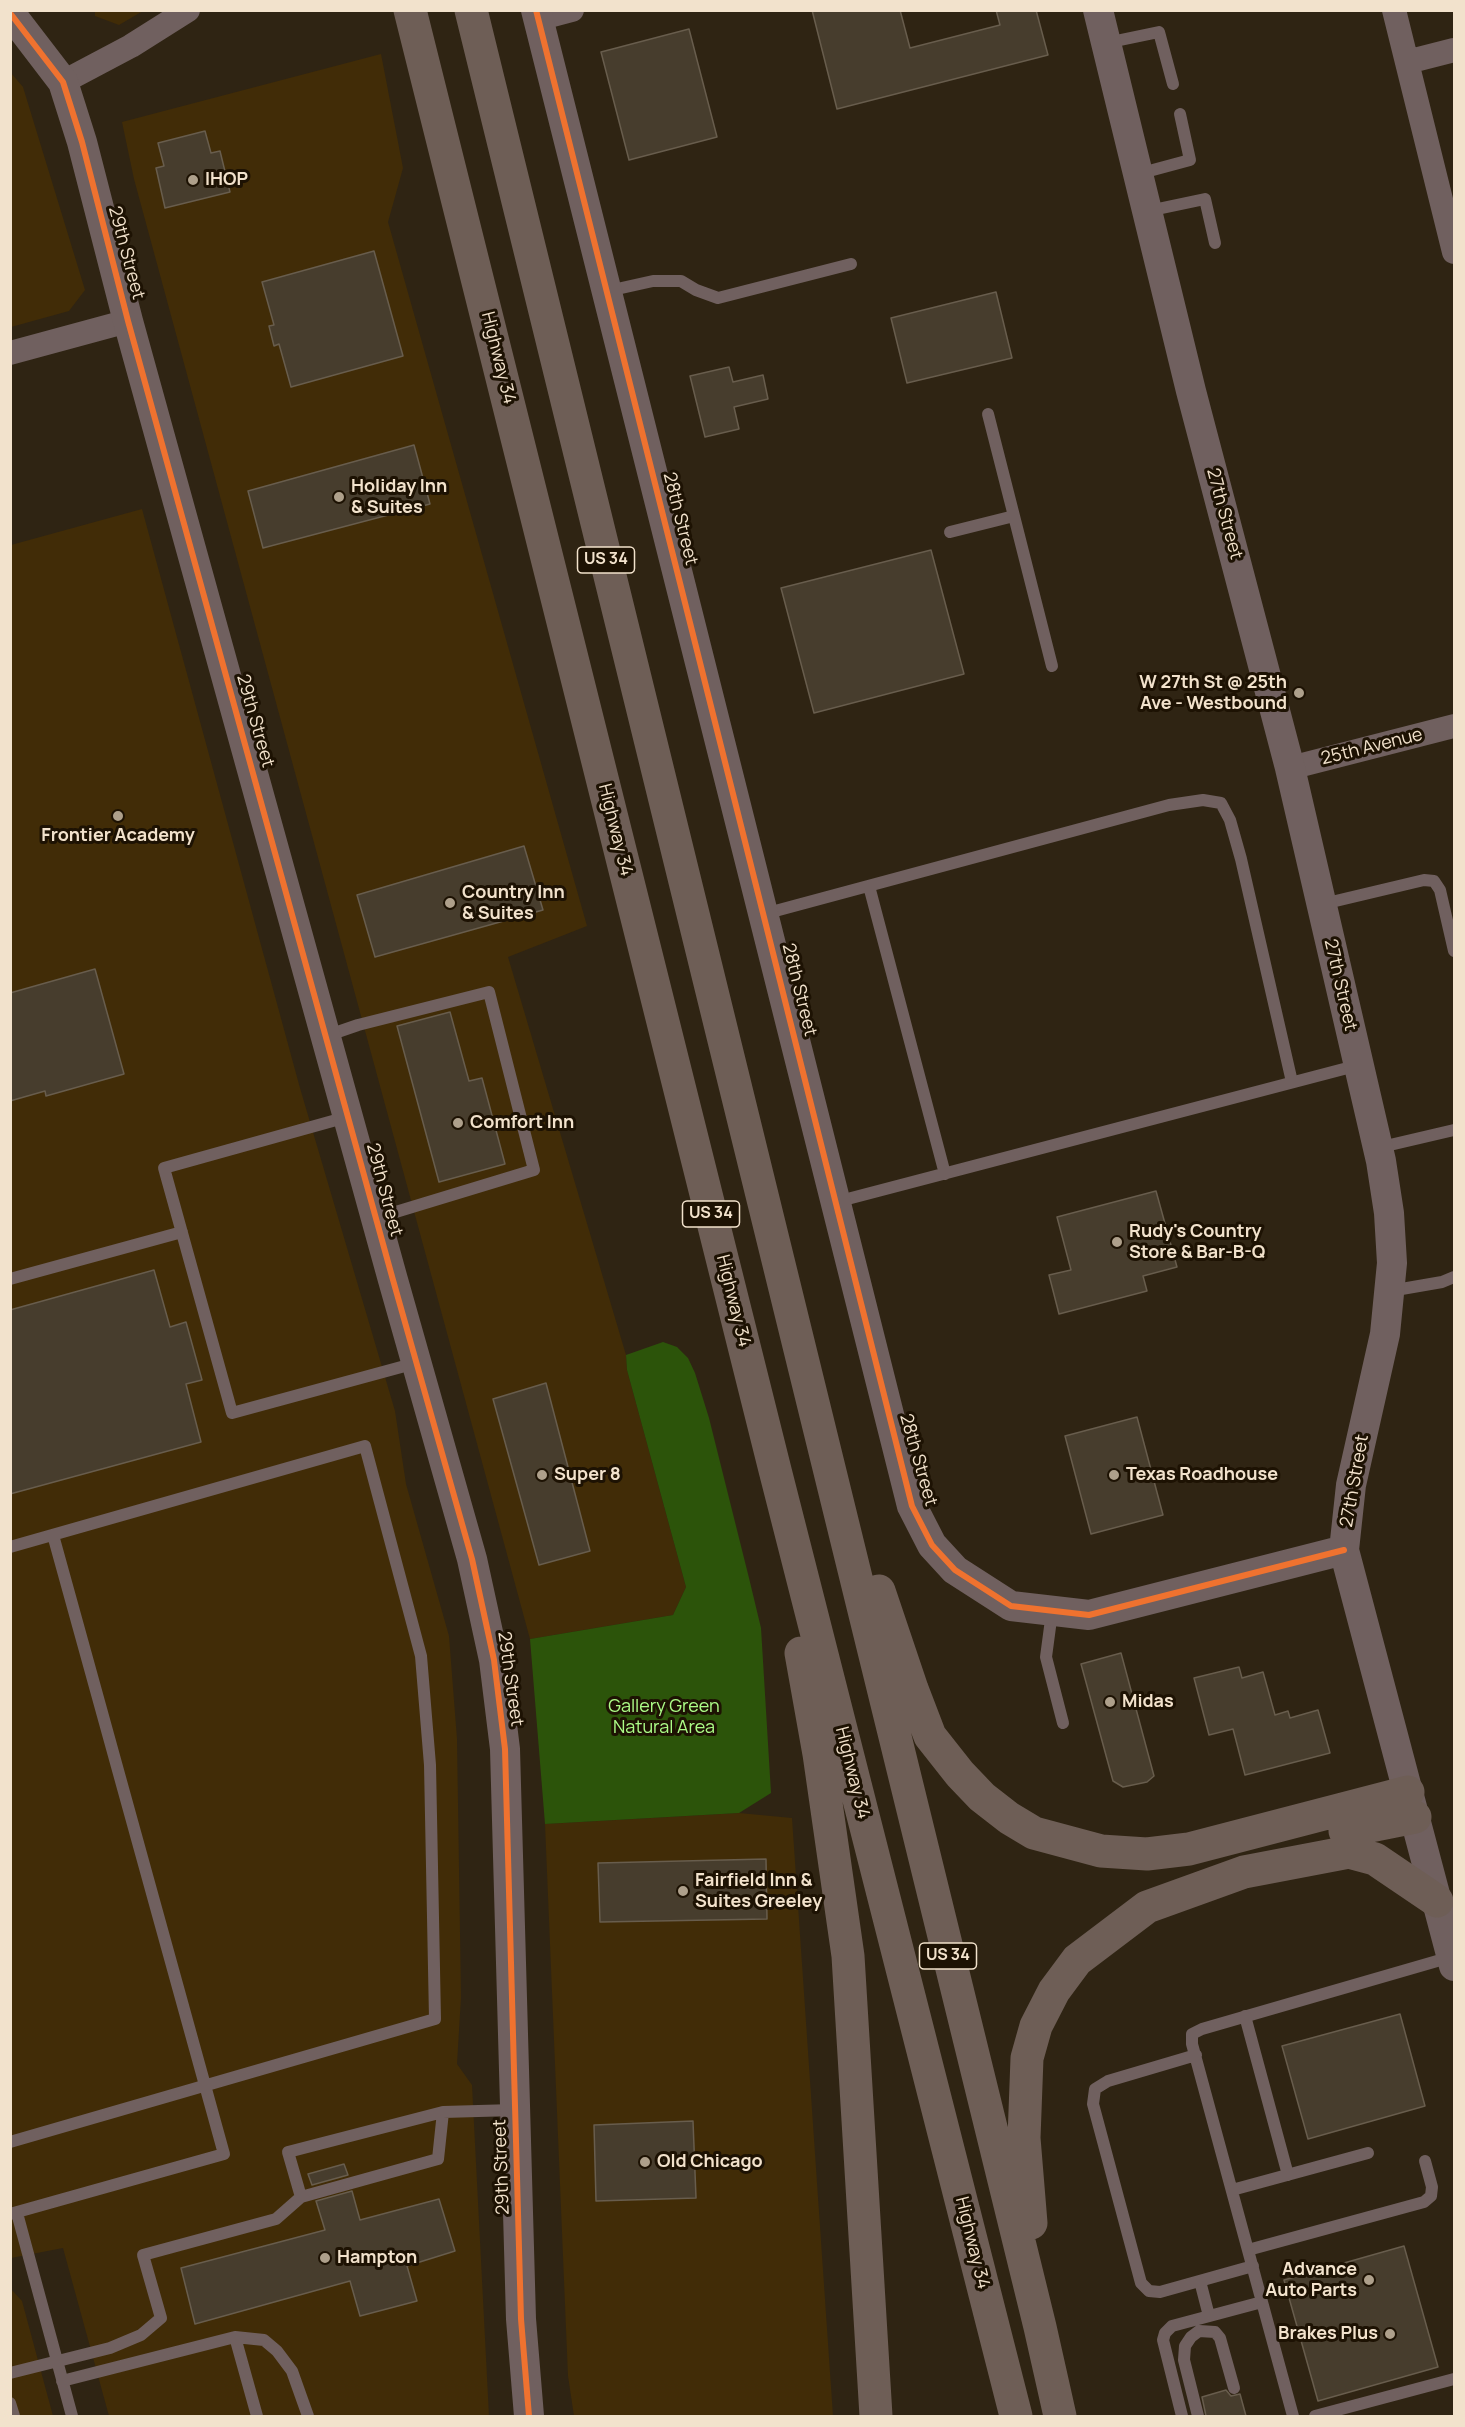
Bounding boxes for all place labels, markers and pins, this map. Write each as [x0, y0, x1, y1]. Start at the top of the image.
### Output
place label: IHOP [205, 169, 248, 191]
marker: IHOP [186, 173, 200, 187]
place label: Holiday Inn & Suites [351, 476, 447, 518]
marker: Holiday Inn & Suites [332, 490, 346, 504]
place label: W 27th St @ 25th Ave - Westbound [1139, 672, 1287, 714]
marker: W 27th St @ 25th Ave - Westbound [1292, 686, 1306, 700]
marker: Frontier Academy [111, 809, 125, 823]
place label: Frontier Academy [41, 825, 195, 847]
place label: Country Inn & Suites [462, 882, 565, 924]
marker: Country Inn & Suites [443, 896, 457, 910]
place label: Comfort Inn [470, 1112, 574, 1134]
marker: Comfort Inn [451, 1116, 465, 1130]
place label: Rudy's Country Store & Bar-B-Q [1129, 1221, 1265, 1264]
marker: Rudy's Country Store & Bar-B-Q [1110, 1235, 1124, 1249]
place label: Super 8 [554, 1464, 621, 1486]
place label: Texas Roadhouse [1126, 1464, 1278, 1486]
marker: Super 8 [535, 1468, 549, 1482]
marker: Texas Roadhouse [1107, 1468, 1121, 1482]
place label: Midas [1122, 1691, 1174, 1713]
marker: Midas [1103, 1695, 1117, 1709]
place label: Fairfield Inn & Suites Greeley [695, 1870, 822, 1912]
marker: Fairfield Inn & Suites Greeley [676, 1884, 690, 1898]
place label: Old Chicago [657, 2151, 763, 2173]
marker: Old Chicago [638, 2155, 652, 2169]
place label: Hampton [337, 2247, 417, 2269]
marker: Hampton [318, 2251, 332, 2265]
place label: Advance Auto Parts [1265, 2259, 1357, 2302]
marker: Advance Auto Parts [1362, 2273, 1376, 2287]
place label: Brakes Plus [1278, 2323, 1378, 2345]
marker: Brakes Plus [1383, 2327, 1397, 2341]

